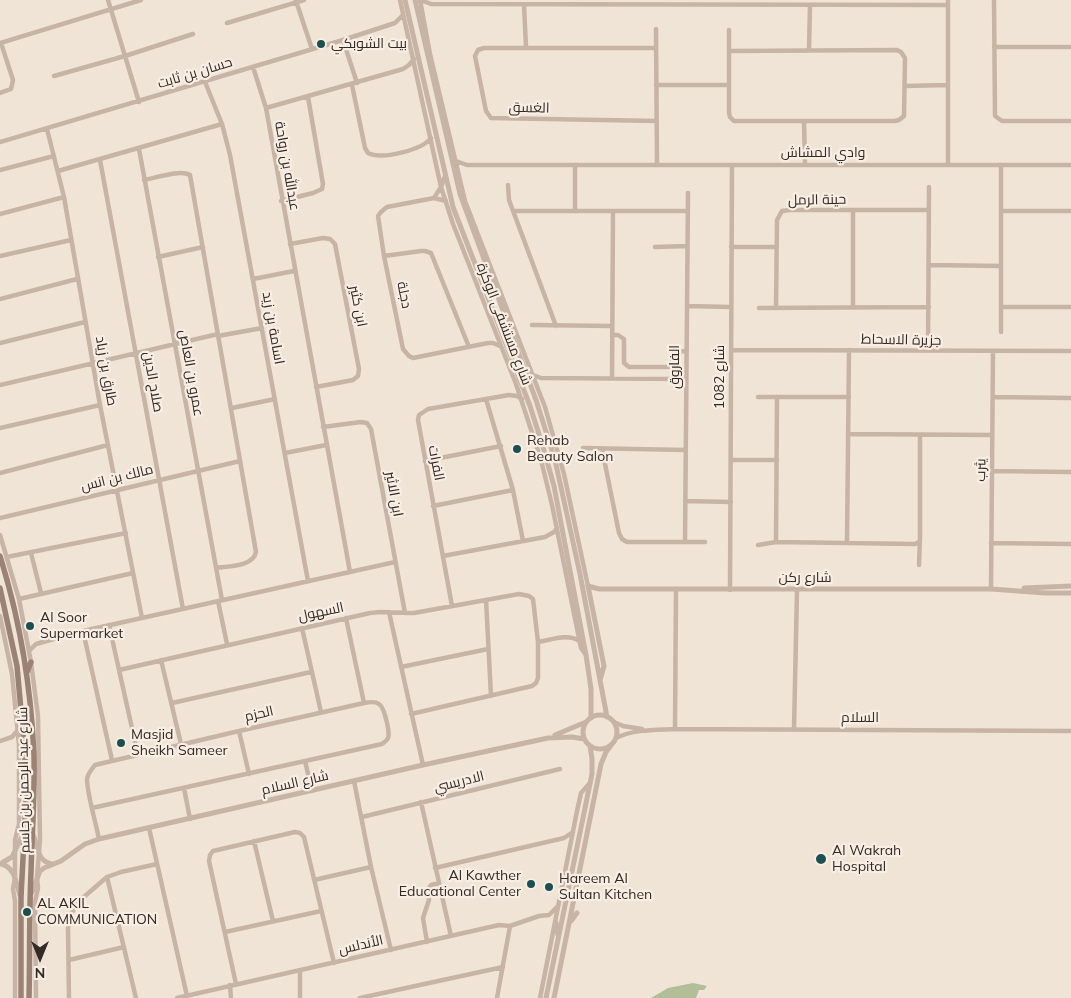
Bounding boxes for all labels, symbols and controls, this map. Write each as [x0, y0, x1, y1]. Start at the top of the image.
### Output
place label: بيت الشوبكي [331, 36, 407, 52]
marker: بيت الشوبكي [315, 38, 327, 50]
street label: حسان بن ثابت [156, 54, 234, 92]
street label: الغسق [508, 99, 550, 117]
street label: عبدالله بن رواحة [271, 120, 303, 212]
street label: وادي المشاش [781, 145, 865, 161]
street label: حينة الرمل [788, 191, 846, 209]
street label: شارع مستشفى الوكرة [473, 260, 535, 388]
street label: دجلة [393, 280, 415, 310]
street label: ابن كثير [346, 284, 370, 328]
street label: اسامة بن زيد [258, 290, 288, 366]
street label: عمرو بن العاص [175, 328, 207, 418]
street label: جزيرة الاسحاط [861, 331, 941, 349]
street label: طارق بن زياد [92, 335, 120, 407]
street label: الفاروق [667, 345, 683, 389]
street label: شارع 1082 [712, 345, 728, 409]
street label: صلاح الدين [139, 350, 167, 414]
place label: Rehab Beauty Salon [527, 433, 613, 466]
marker: Rehab Beauty Salon [511, 443, 523, 455]
street label: الفرات [424, 444, 448, 482]
street label: يثرب [972, 458, 990, 482]
street label: مالك بن انس [79, 461, 155, 495]
street label: ابن الاثير [382, 470, 406, 518]
street label: شارع ركن [779, 570, 831, 586]
street label: السهول [297, 599, 345, 625]
place label: Al Soor Supermarket [40, 610, 123, 642]
marker: Al Soor Supermarket [24, 620, 36, 632]
street label: الحزم [243, 703, 275, 725]
street label: شارع عبد الرحمن بن جاسم [14, 707, 34, 853]
street label: السلام [841, 710, 879, 726]
place label: Masjid Sheikh Sameer [131, 727, 228, 760]
marker: Masjid Sheikh Sameer [115, 737, 127, 749]
street label: شارع السلام [260, 767, 330, 799]
street label: الادريسي [432, 768, 486, 796]
place label: Al Wakrah Hospital [832, 843, 901, 876]
marker: Al Wakrah Hospital [814, 852, 828, 866]
place label: Al Kawther Educational Center [399, 868, 521, 900]
place label: Hareem Al Sultan Kitchen [559, 871, 652, 904]
marker: Al Kawther Educational Center [525, 878, 537, 890]
marker: Hareem Al Sultan Kitchen [543, 881, 555, 893]
place label: AL AKIL COMMUNICATION [37, 896, 157, 929]
marker: AL AKIL COMMUNICATION [21, 906, 33, 918]
street label: الأندلس [337, 932, 385, 958]
north arrow [15, 933, 65, 983]
text: N [35, 964, 45, 982]

